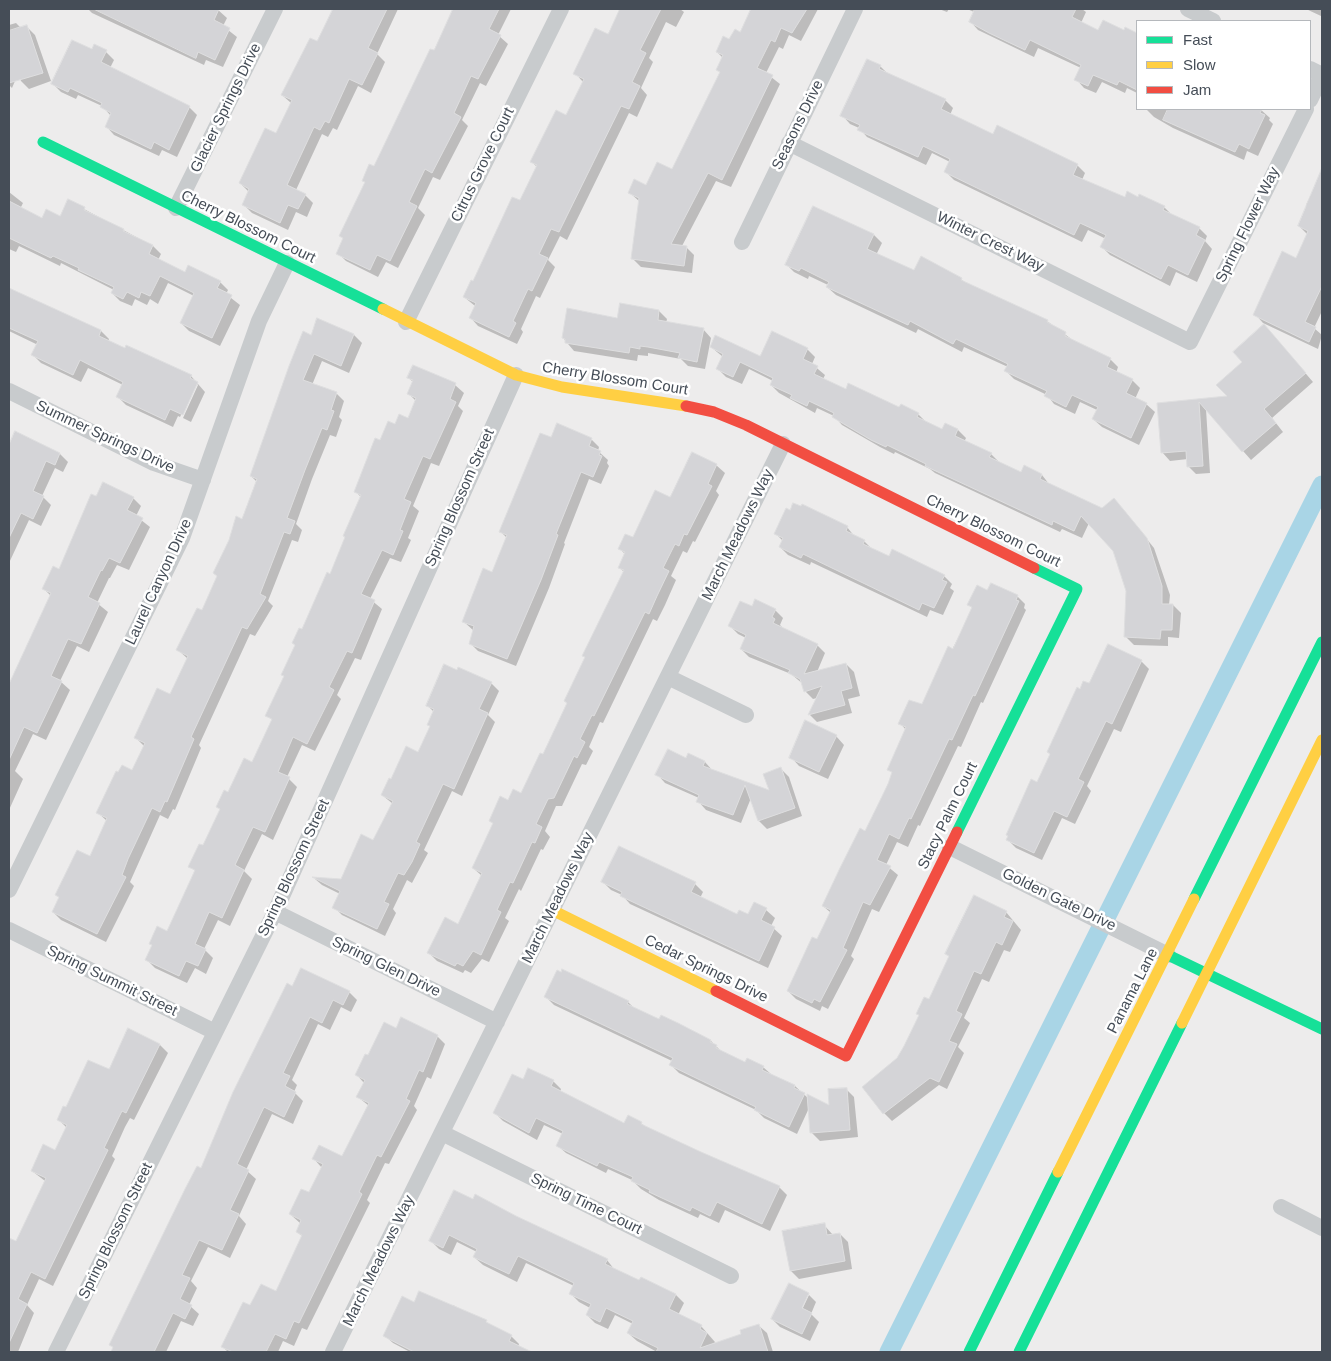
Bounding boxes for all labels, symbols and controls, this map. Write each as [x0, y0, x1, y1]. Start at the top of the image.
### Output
legend [1136, 20, 1311, 110]
text: Fast [1183, 31, 1212, 48]
street label: Glacier Springs Drive [187, 40, 265, 176]
text: Slow [1183, 56, 1216, 73]
street label: Seasons Drive [769, 77, 827, 173]
text: Jam [1183, 81, 1211, 98]
street label: Citrus Grove Court [448, 105, 518, 225]
street label: Spring Flower Way [1212, 164, 1284, 286]
street label: Cherry Blossom Court [178, 187, 318, 267]
street label: Winter Crest Way [933, 208, 1047, 276]
street label: Cherry Blossom Court [541, 359, 689, 399]
street label: Summer Springs Drive [33, 397, 177, 477]
street label: Spring Blossom Street [421, 426, 499, 570]
street label: March Meadows Way [698, 466, 778, 604]
street label: Cherry Blossom Court [923, 491, 1063, 571]
street label: Laurel Canyon Drive [122, 516, 196, 648]
street label: Stacy Palm Court [914, 760, 982, 872]
street label: Spring Blossom Street [254, 797, 334, 939]
street label: March Meadows Way [518, 829, 598, 967]
street label: Golden Gate Drive [999, 865, 1119, 935]
street label: Cedar Springs Drive [641, 931, 771, 1007]
street label: Spring Glen Drive [329, 933, 443, 1001]
street label: Spring Summit Street [44, 942, 180, 1020]
street label: Panama Lane [1104, 945, 1162, 1037]
street label: Spring Blossom Street [75, 1160, 157, 1302]
street label: Spring Time Court [528, 1169, 644, 1239]
street label: March Meadows Way [339, 1192, 419, 1330]

